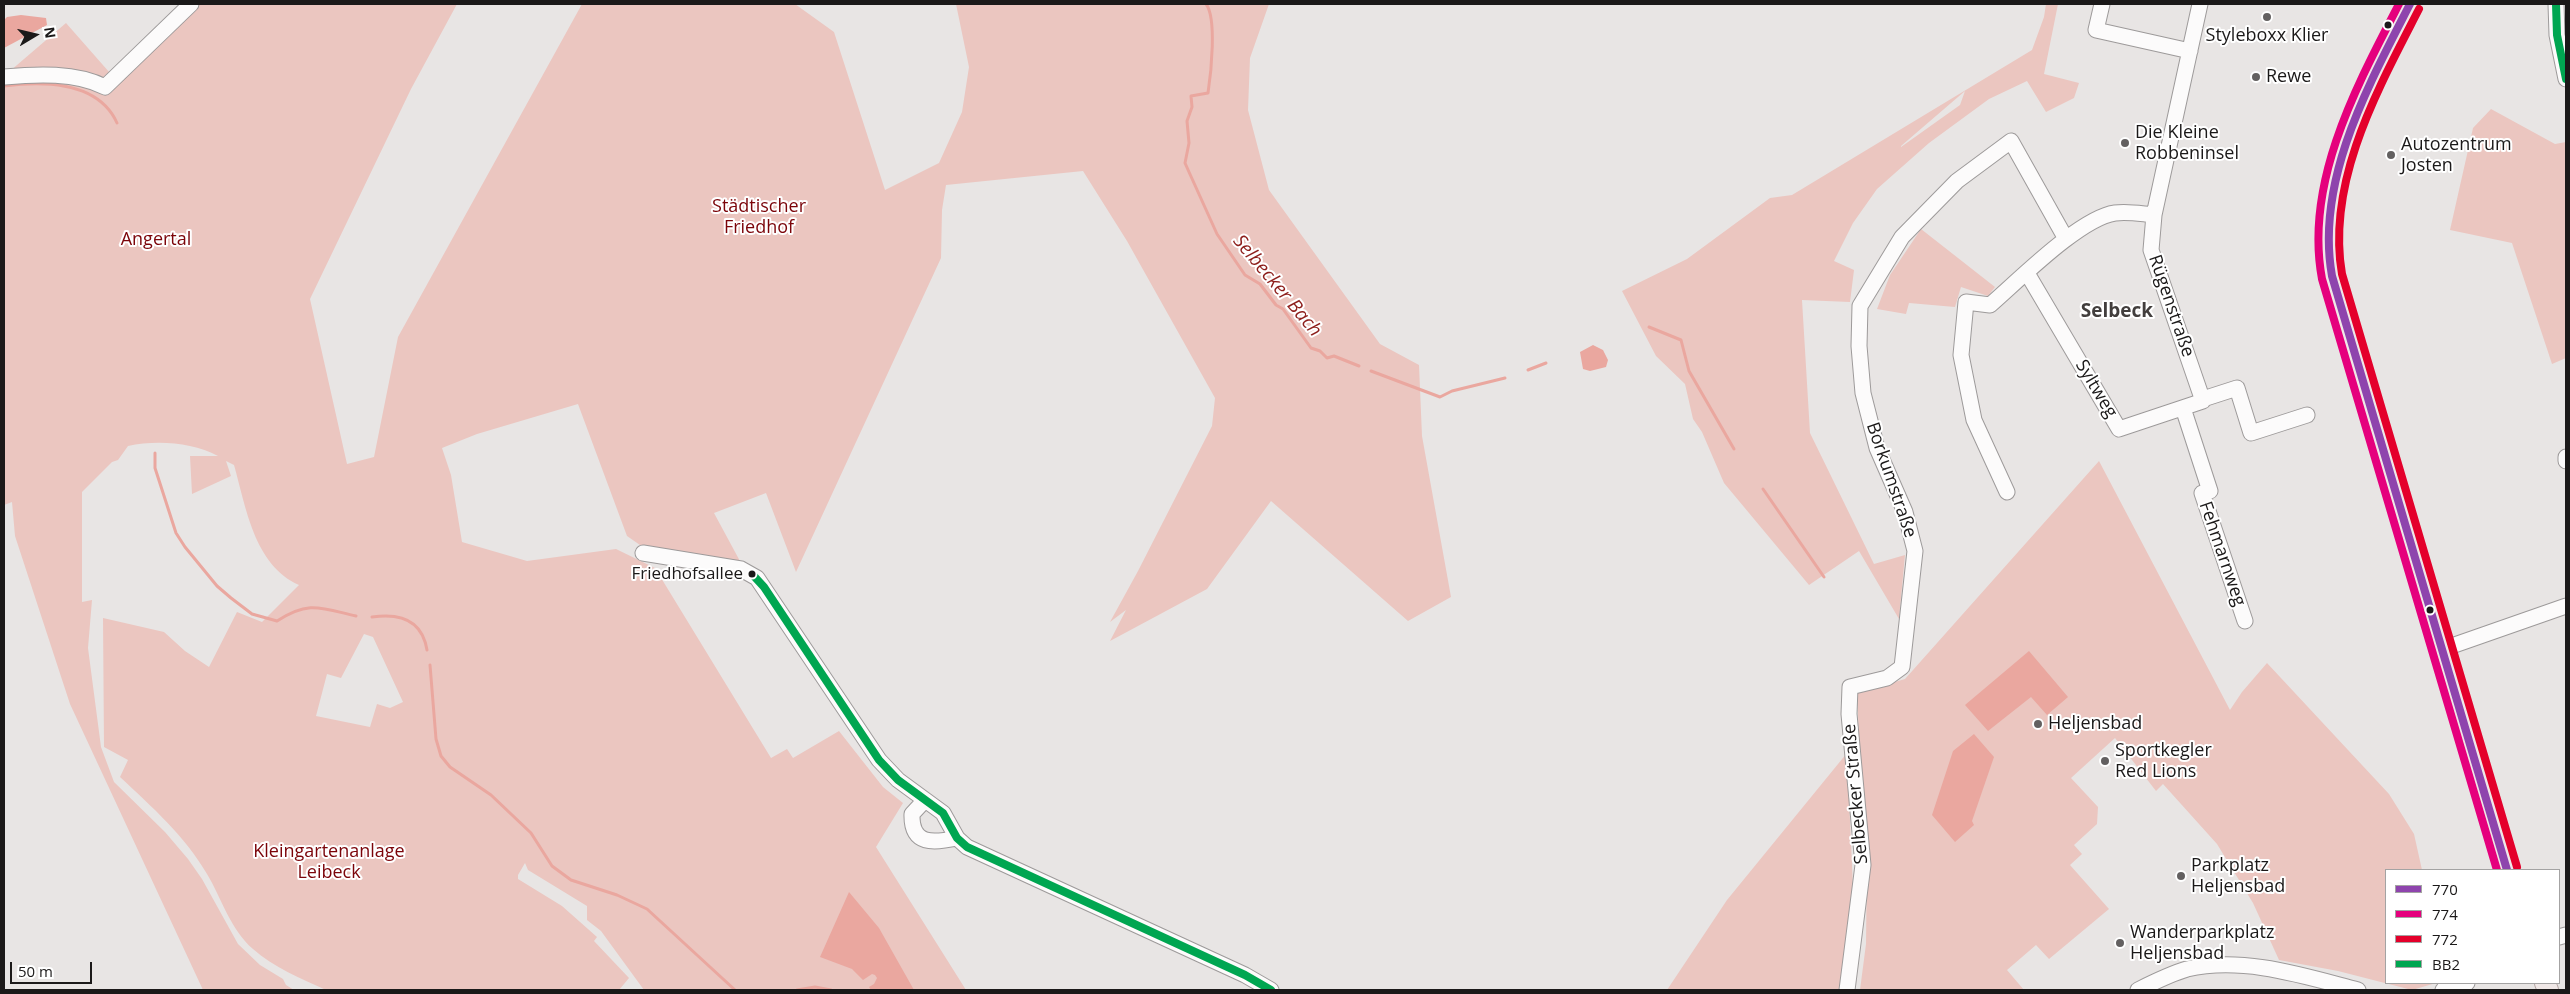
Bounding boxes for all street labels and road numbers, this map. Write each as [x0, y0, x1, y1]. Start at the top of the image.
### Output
street label: Rügenstraße [2143, 252, 2199, 360]
street label: Syltweg [2070, 356, 2122, 422]
street label: Borkumstraße [1861, 419, 1921, 541]
street label: Fehmarnweg [2194, 499, 2250, 609]
street label: Selbecker Straße [1839, 723, 1873, 865]

